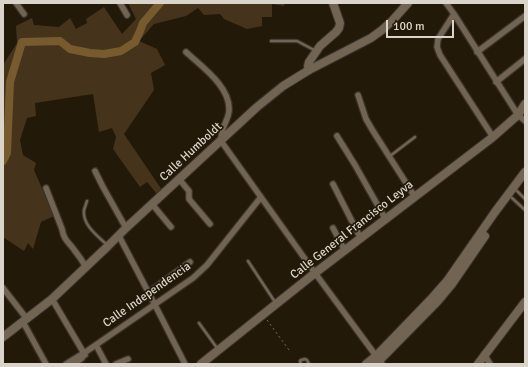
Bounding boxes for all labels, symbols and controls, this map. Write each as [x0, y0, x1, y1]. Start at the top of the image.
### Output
scale bar [388, 12, 456, 38]
text: 100 m [393, 19, 425, 34]
street label: Calle Humboldt [157, 120, 225, 184]
street label: Calle General Francisco Leyva [288, 177, 416, 283]
street label: Calle Independencia [100, 259, 194, 331]

